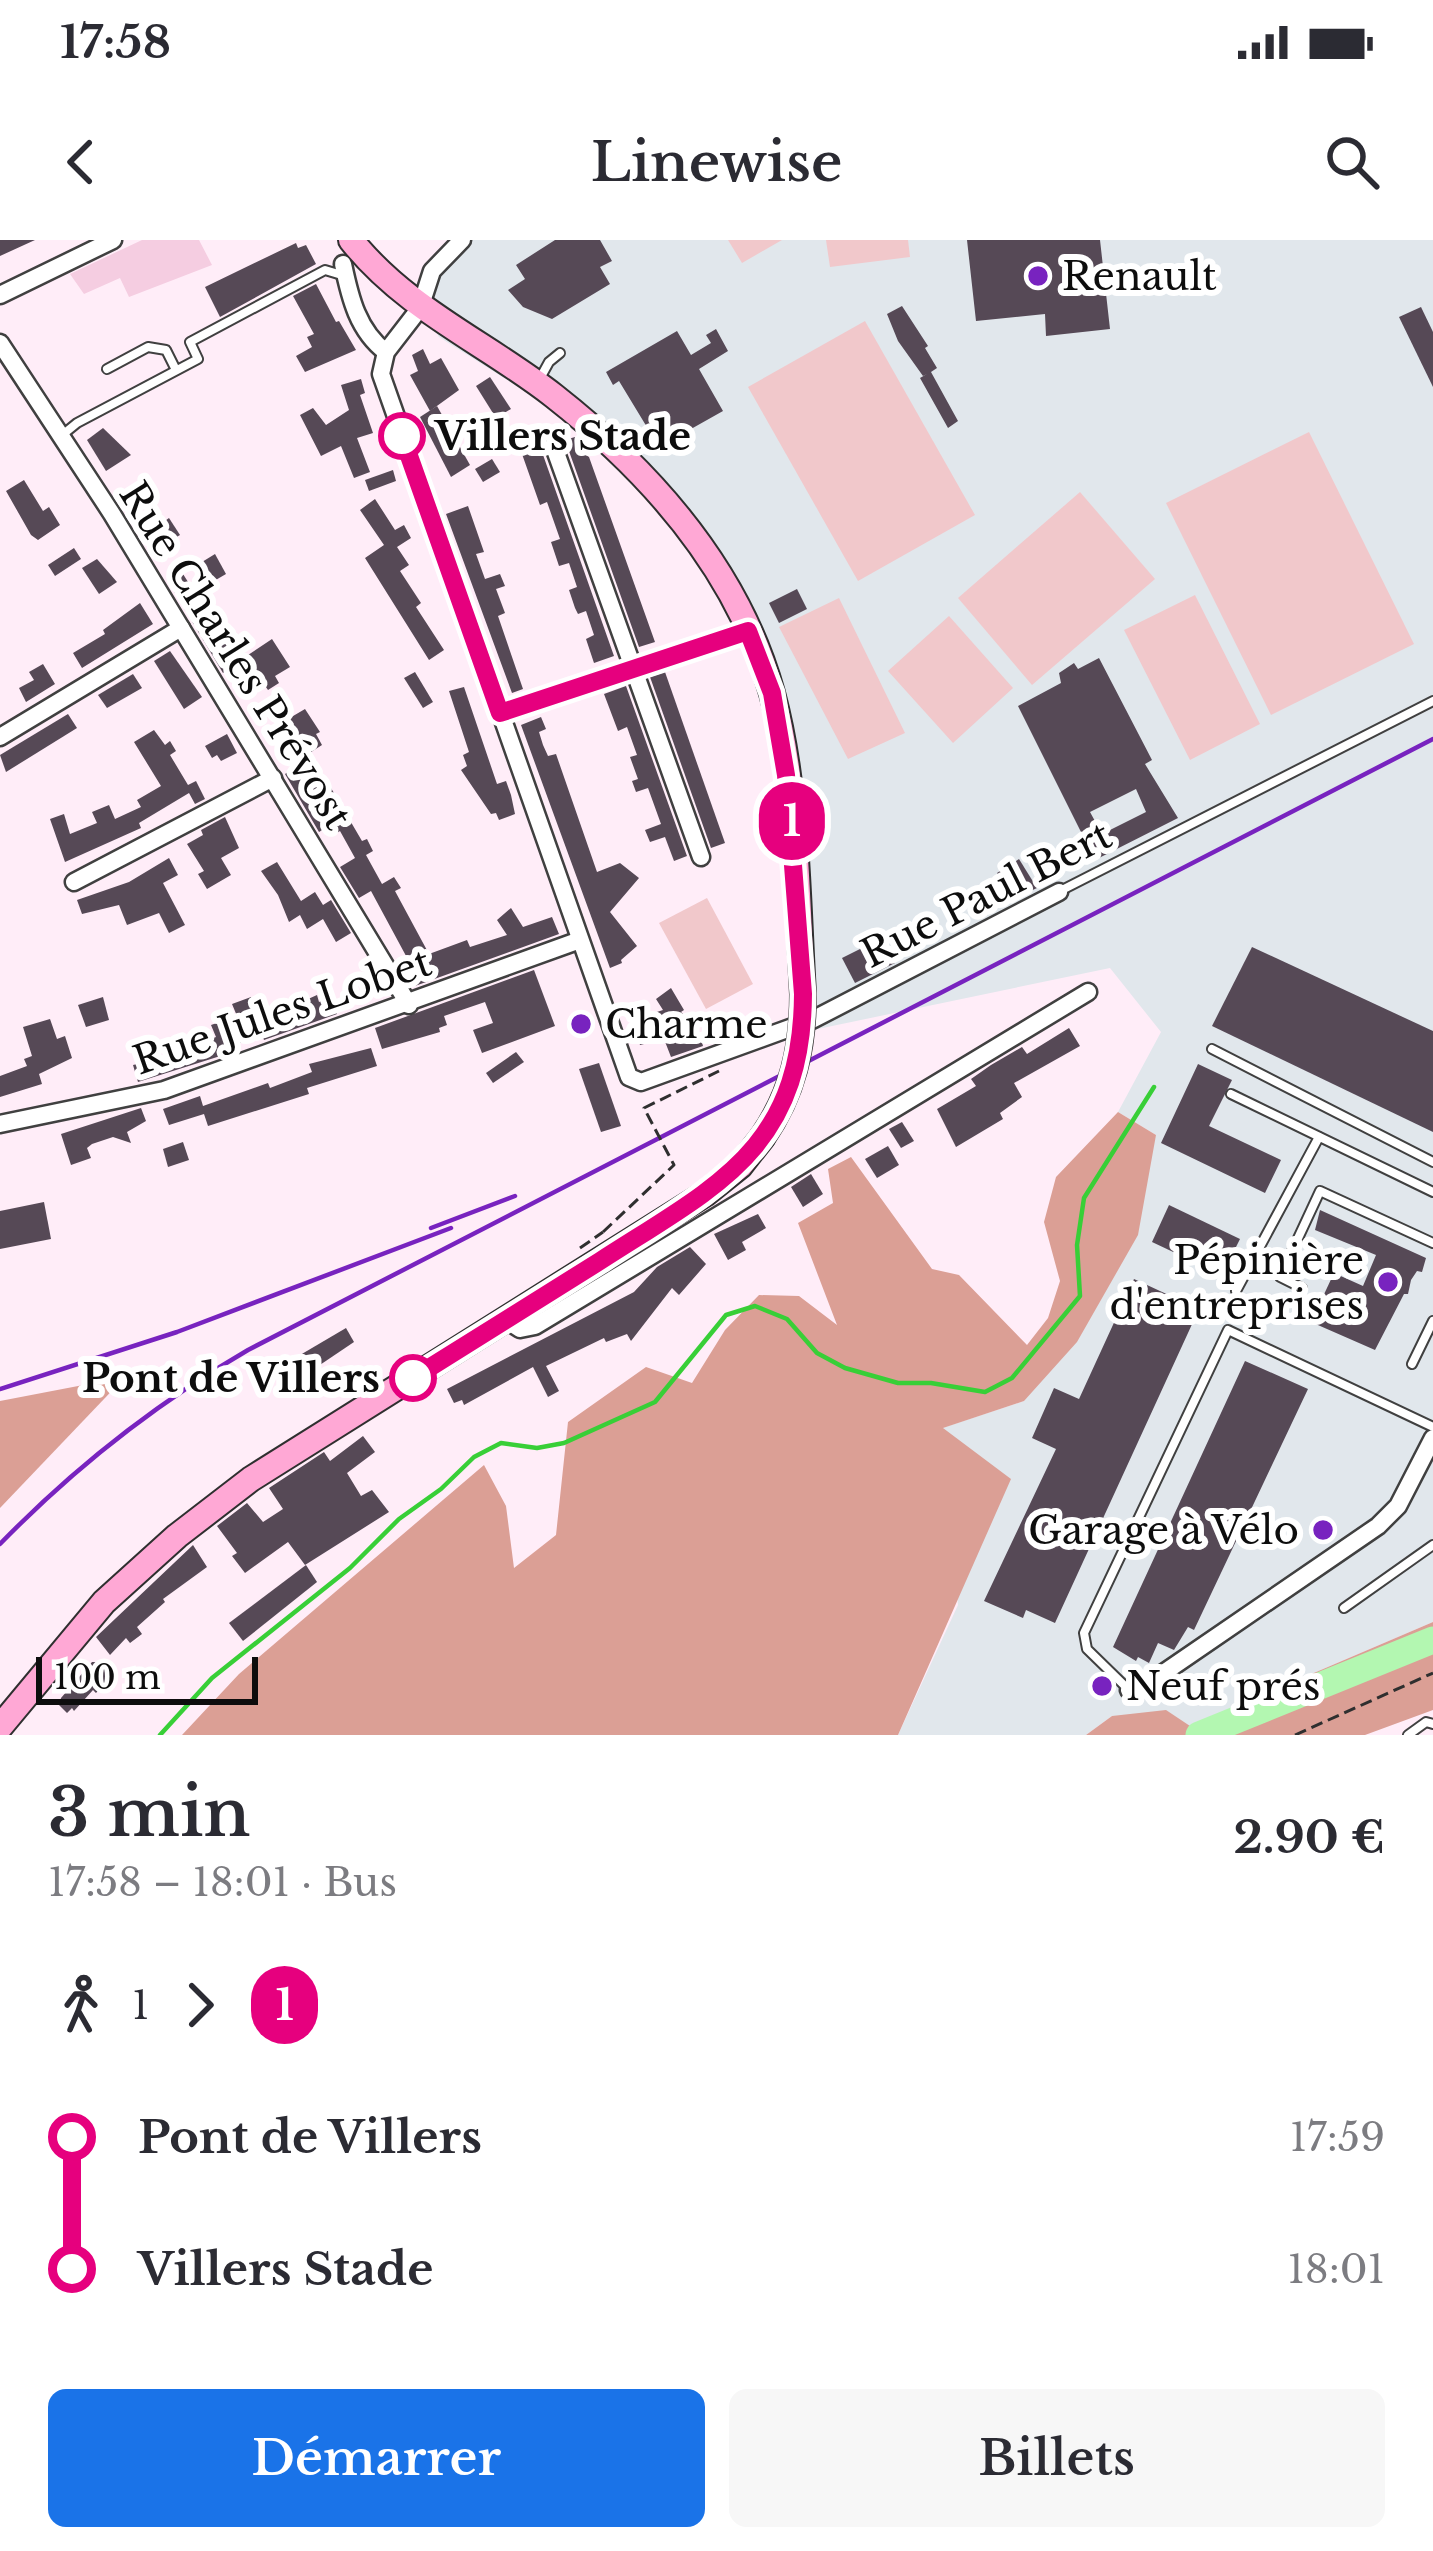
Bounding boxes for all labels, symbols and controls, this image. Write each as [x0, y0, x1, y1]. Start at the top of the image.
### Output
text: 17:58 [60, 14, 171, 70]
icon: back [48, 129, 114, 195]
text: Linewise [591, 129, 842, 196]
icon: search [1319, 129, 1385, 195]
place label: Renault [1062, 252, 1217, 301]
marker: Renault [1025, 263, 1051, 289]
place label: Villers Stade [433, 412, 691, 461]
marker: Villers Stade [380, 414, 424, 458]
street label: Rue Charles Prévost [109, 473, 363, 838]
line badge: 1 [753, 782, 831, 860]
text: 1 [783, 795, 801, 847]
street label: Rue Paul Bert [853, 810, 1120, 978]
street label: Rue Jules Lobet [127, 938, 438, 1085]
place label: Charme [605, 1000, 768, 1049]
marker: Charme [568, 1011, 594, 1037]
place label: Pépinière d'entreprises [1109, 1236, 1364, 1330]
marker: Pépinière d'entreprises [1375, 1269, 1401, 1295]
place label: Pont de Villers [82, 1354, 380, 1403]
marker: Pont de Villers [391, 1356, 435, 1400]
place label: Garage à Vélo [1028, 1506, 1299, 1555]
marker: Garage à Vélo [1310, 1517, 1336, 1543]
scale bar [36, 1651, 258, 1704]
text: 100 m [54, 1657, 161, 1698]
place label: Neuf prés [1126, 1662, 1321, 1711]
marker: Neuf prés [1089, 1673, 1115, 1699]
text: 3 min [48, 1772, 251, 1854]
text: 2.90 € [1233, 1809, 1385, 1865]
text: 17:58 – 18:01 · Bus [48, 1858, 397, 1907]
icon: walk [48, 1972, 114, 2038]
icon: forward [167, 1972, 233, 2038]
text: 1 [275, 1979, 294, 2031]
text: 1 [132, 1981, 149, 2030]
text: Pont de Villers [138, 2109, 482, 2165]
text: 17:59 [1290, 2113, 1385, 2162]
text: Villers Stade [138, 2241, 434, 2297]
text: 18:01 [1288, 2245, 1385, 2294]
button: Démarrer [48, 2389, 705, 2527]
button: Billets [729, 2389, 1385, 2527]

